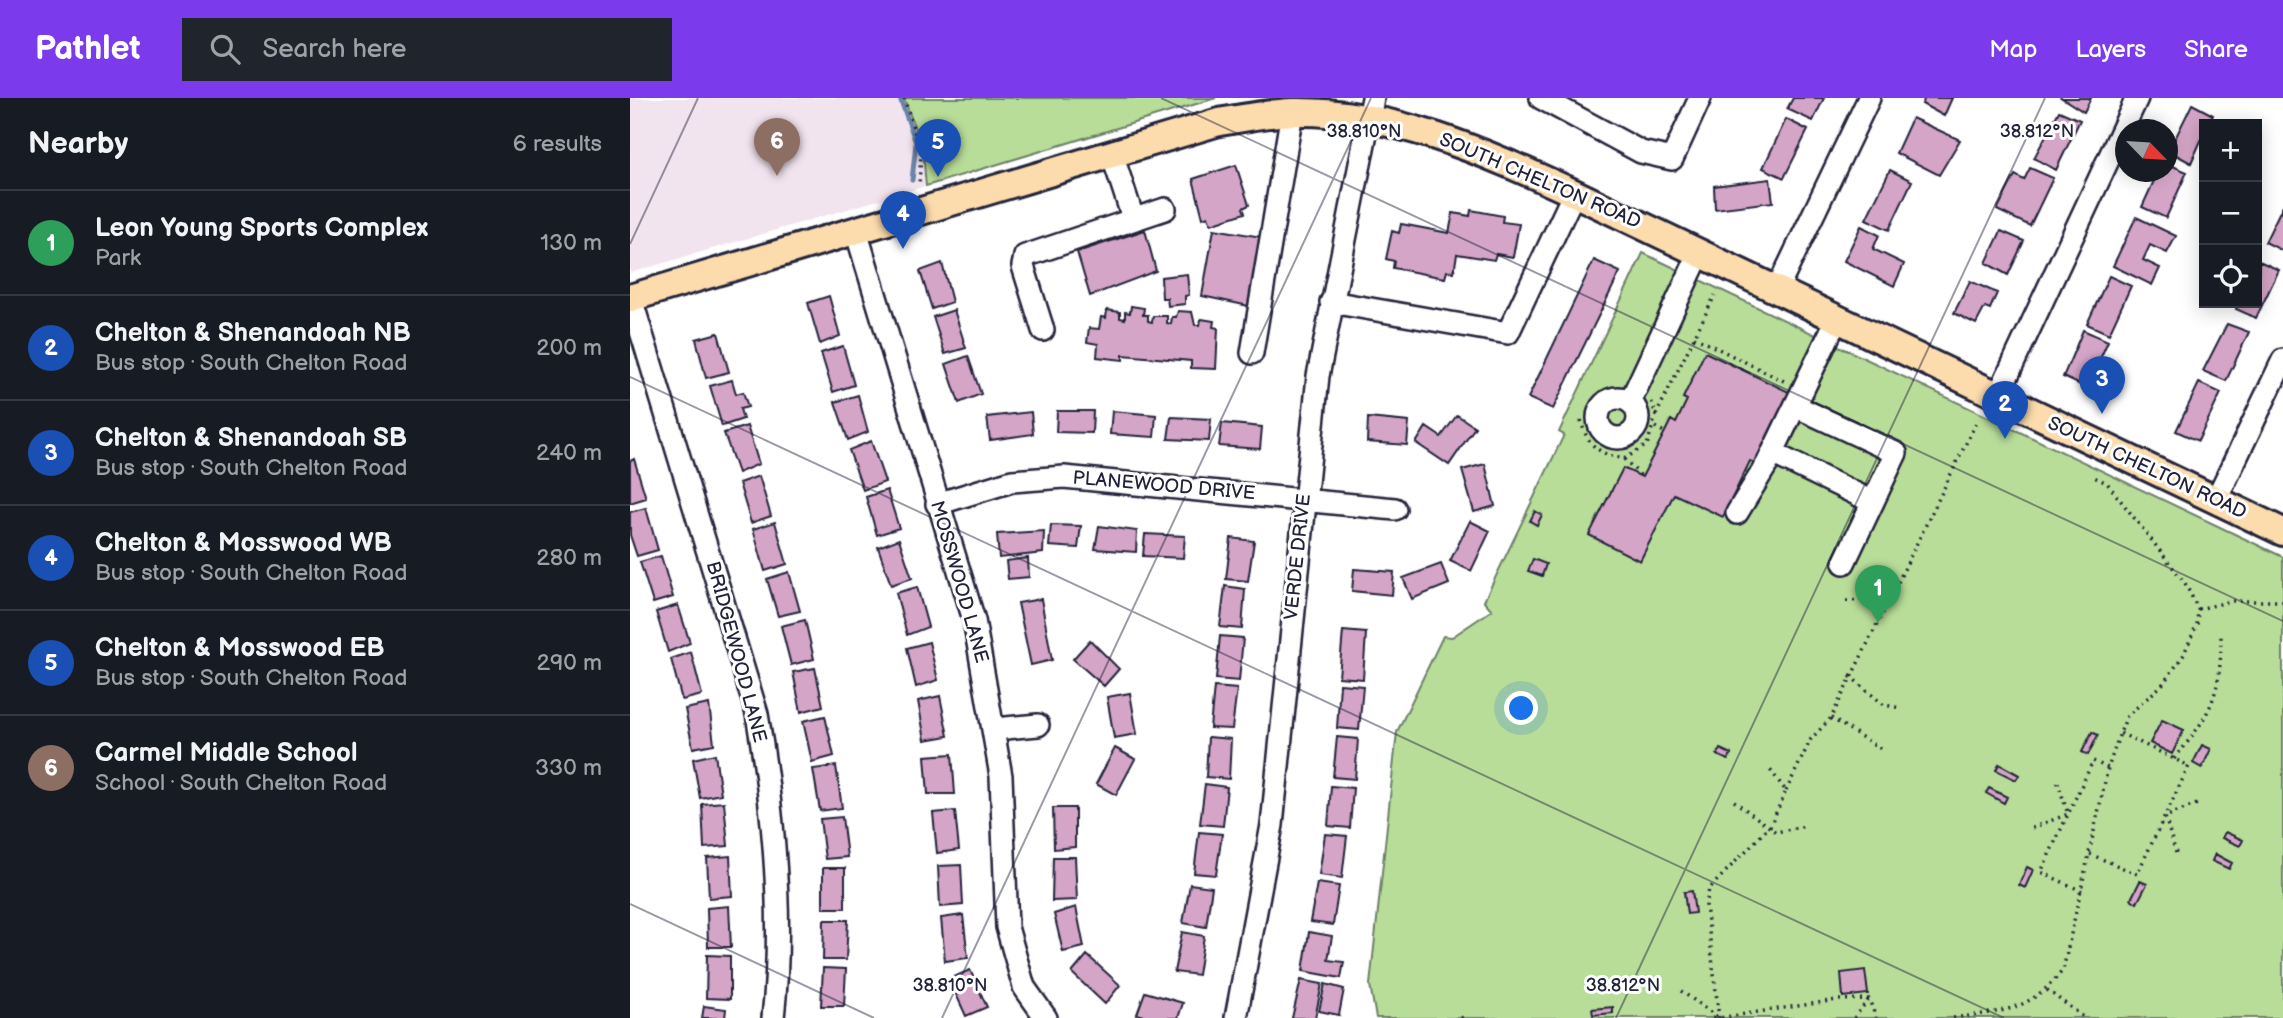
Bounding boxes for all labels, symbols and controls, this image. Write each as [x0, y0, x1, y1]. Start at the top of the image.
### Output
search box [182, 18, 672, 81]
text: Pathlet [35, 29, 140, 69]
icon: search [206, 30, 244, 68]
text: Search here [262, 34, 406, 65]
text: Map [1989, 35, 2037, 64]
text: Layers [2075, 35, 2146, 64]
text: Share [2184, 35, 2248, 64]
pin: 6 [754, 118, 800, 176]
pin: 5 [915, 119, 961, 177]
north arrow [2115, 119, 2178, 182]
map controls [2199, 119, 2262, 308]
button: + [2199, 119, 2262, 182]
text: 38.810°N [1327, 121, 1401, 142]
text: 38.812°N [2000, 121, 2074, 142]
text: Nearby [28, 126, 128, 162]
street label: SOUTH CHELTON ROAD [1436, 128, 1644, 234]
text: 6 results [513, 130, 602, 158]
button: − [2199, 182, 2262, 245]
pin: 4 [880, 191, 926, 249]
text: Leon Young Sports Complex [95, 213, 428, 244]
text: 1 [46, 229, 56, 257]
text: 130 m [540, 229, 602, 257]
text: Park [95, 244, 141, 272]
button: locate [2199, 245, 2262, 308]
text: Chelton & Shenandoah NB [95, 318, 411, 349]
text: 2 [44, 334, 58, 362]
text: 200 m [536, 334, 602, 362]
text: Bus stop · South Chelton Road [95, 349, 407, 377]
pin: 3 [2079, 356, 2125, 414]
pin: 2 [1982, 381, 2028, 439]
street label: SOUTH CHELTON ROAD [2044, 412, 2250, 524]
text: Chelton & Shenandoah SB [95, 423, 407, 454]
text: 3 [44, 439, 58, 467]
text: 240 m [536, 439, 602, 467]
text: Bus stop · South Chelton Road [95, 454, 407, 482]
street label: PLANEWOOD DRIVE [1072, 467, 1256, 505]
street label: VERDE DRIVE [1280, 493, 1316, 621]
street label: MOSSWOOD LANE [925, 498, 993, 666]
text: Chelton & Mosswood WB [95, 528, 392, 559]
text: 4 [44, 544, 58, 572]
text: 280 m [536, 544, 602, 572]
text: Bus stop · South Chelton Road [95, 559, 407, 587]
street label: BRIDGEWOOD LANE [701, 559, 771, 745]
pin: 1 [1855, 565, 1901, 623]
text: Chelton & Mosswood EB [95, 633, 385, 664]
text: 5 [44, 649, 58, 677]
text: 290 m [536, 649, 602, 677]
text: Bus stop · South Chelton Road [95, 664, 407, 692]
your location [1504, 691, 1538, 725]
text: Carmel Middle School [95, 738, 357, 769]
text: 6 [44, 754, 58, 782]
text: 330 m [535, 754, 602, 782]
text: School · South Chelton Road [95, 769, 387, 797]
text: 38.810°N [913, 975, 987, 996]
text: 38.812°N [1586, 975, 1660, 996]

